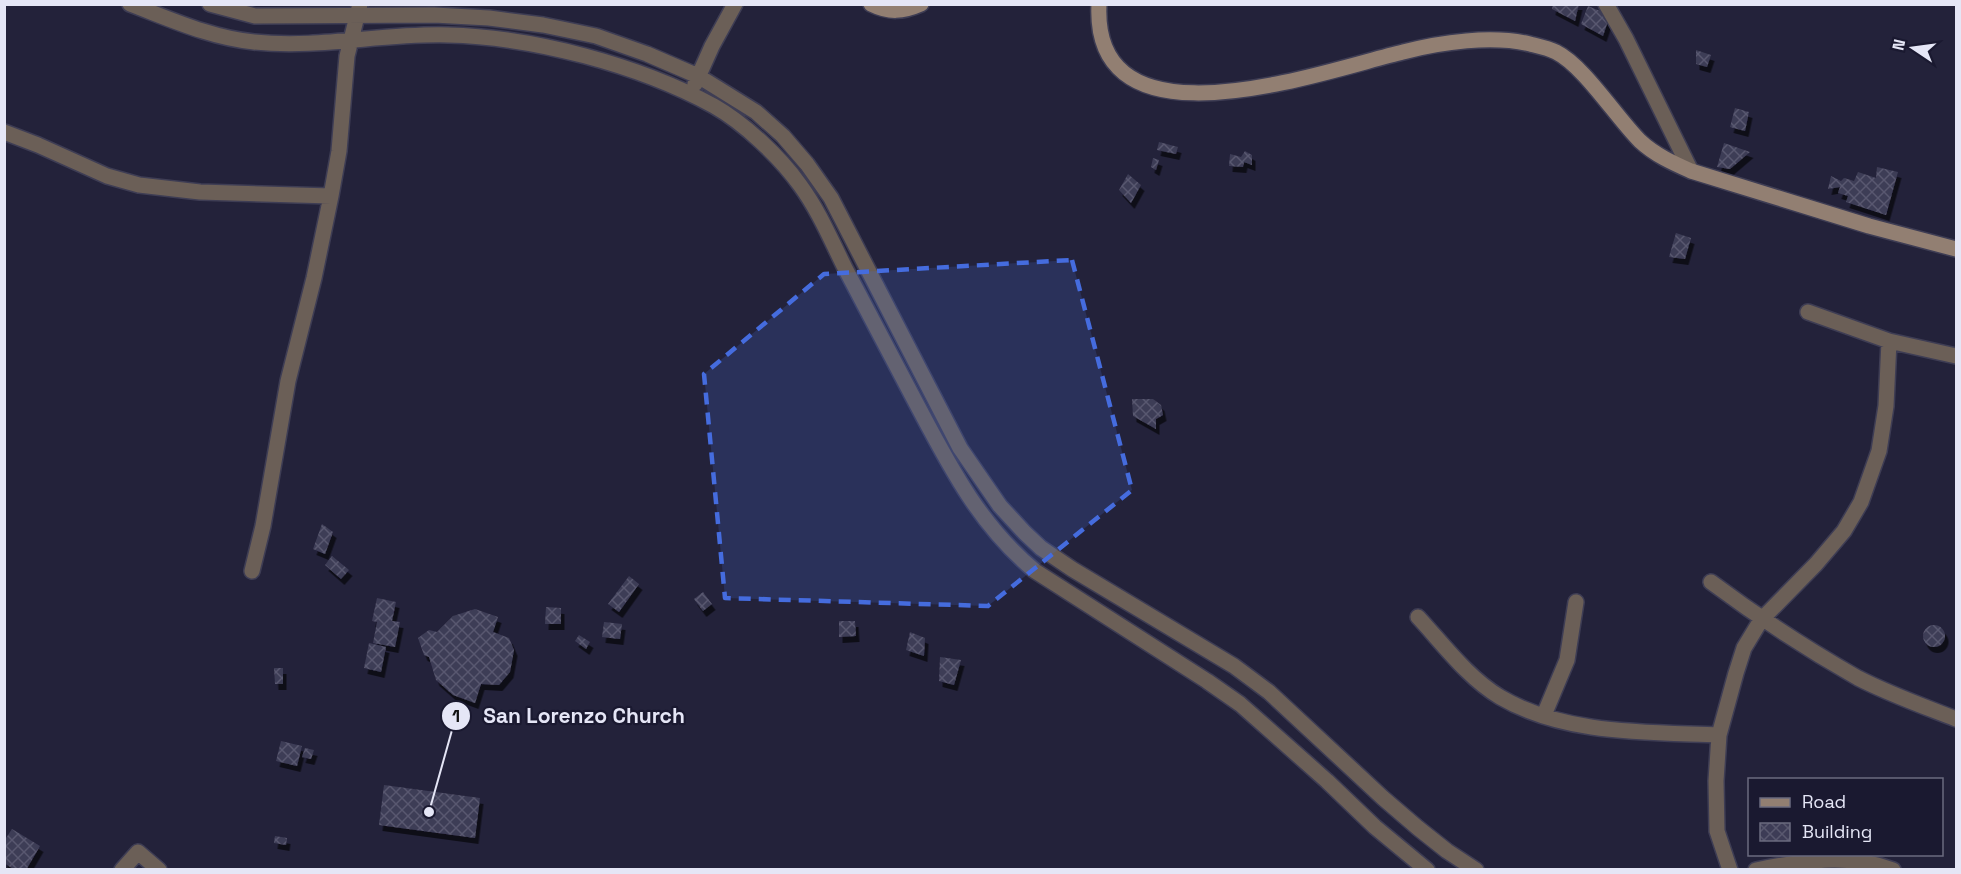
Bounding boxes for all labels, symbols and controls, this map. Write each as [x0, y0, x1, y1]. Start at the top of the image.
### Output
north arrow [1883, 18, 1943, 78]
text: N [1887, 37, 1910, 52]
callout: San Lorenzo Church [441, 697, 696, 736]
text: San Lorenzo Church [483, 702, 685, 729]
text: 1 [452, 704, 460, 727]
legend [1748, 778, 1943, 856]
text: Road [1802, 790, 1846, 813]
text: Building [1802, 820, 1872, 843]

